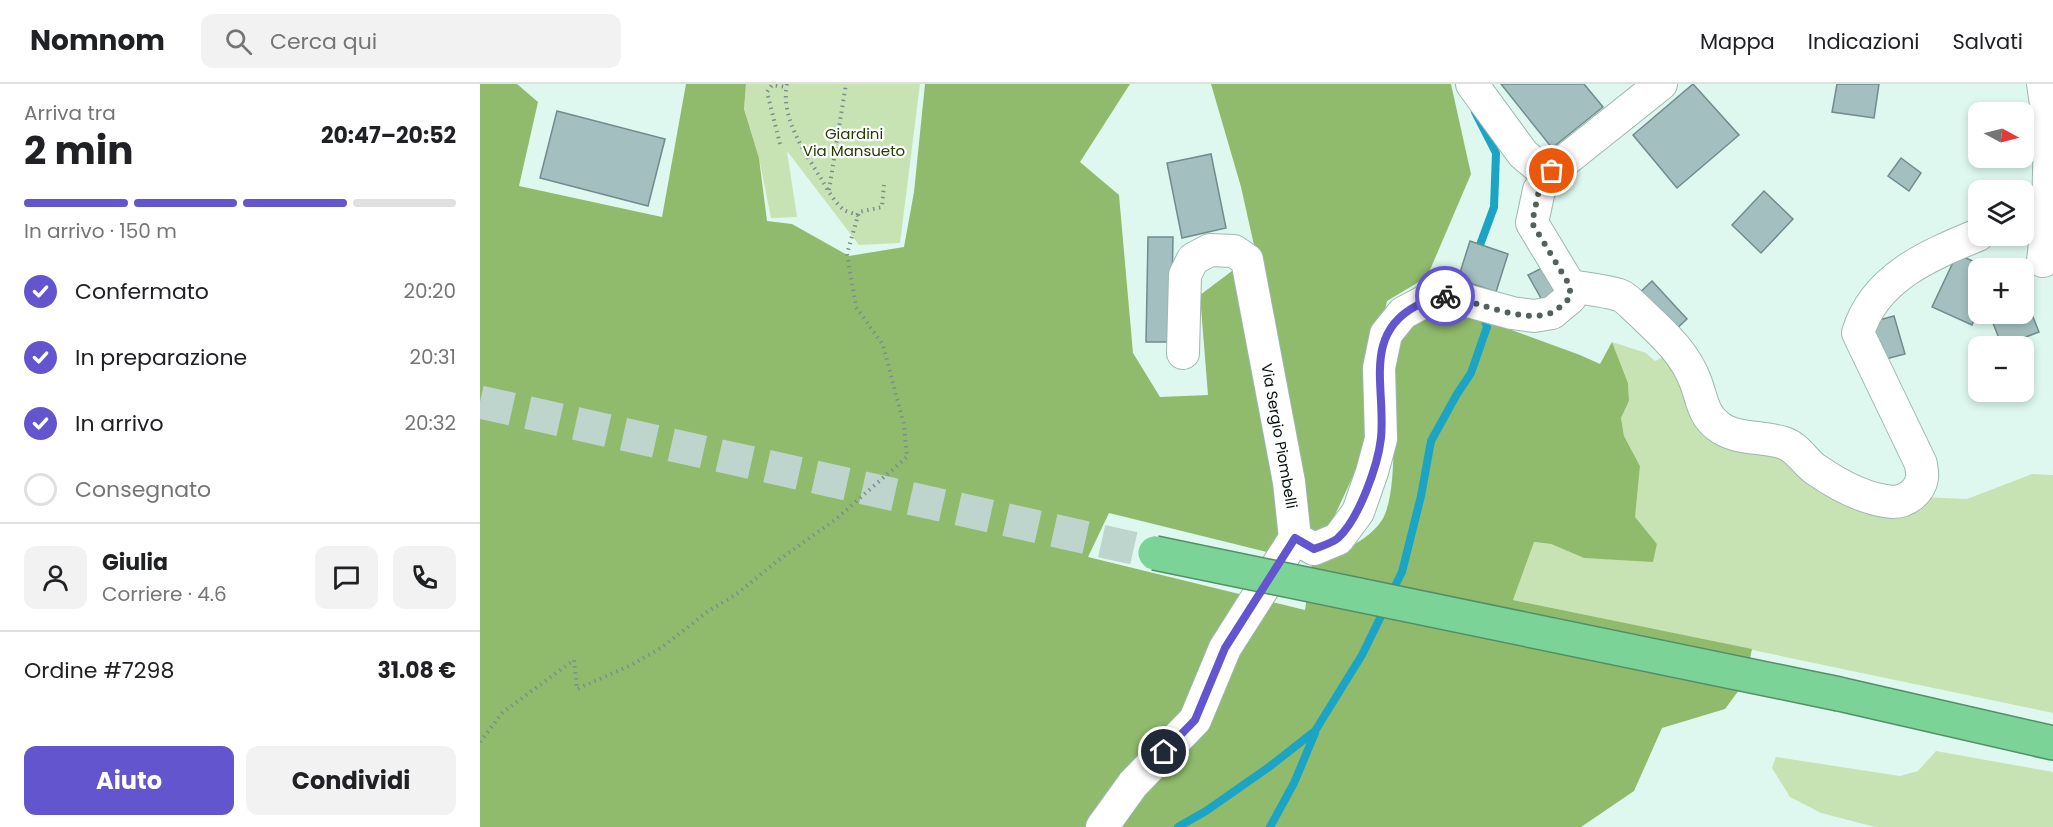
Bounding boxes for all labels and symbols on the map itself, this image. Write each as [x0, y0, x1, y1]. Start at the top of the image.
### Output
north arrow [1968, 102, 2034, 168]
park label: Giardini Via Mansueto [803, 123, 905, 161]
pin [1526, 145, 1577, 196]
courier [1415, 266, 1475, 326]
street label: Via Sergio Piombelli [1256, 362, 1303, 510]
pin [1138, 726, 1189, 777]

